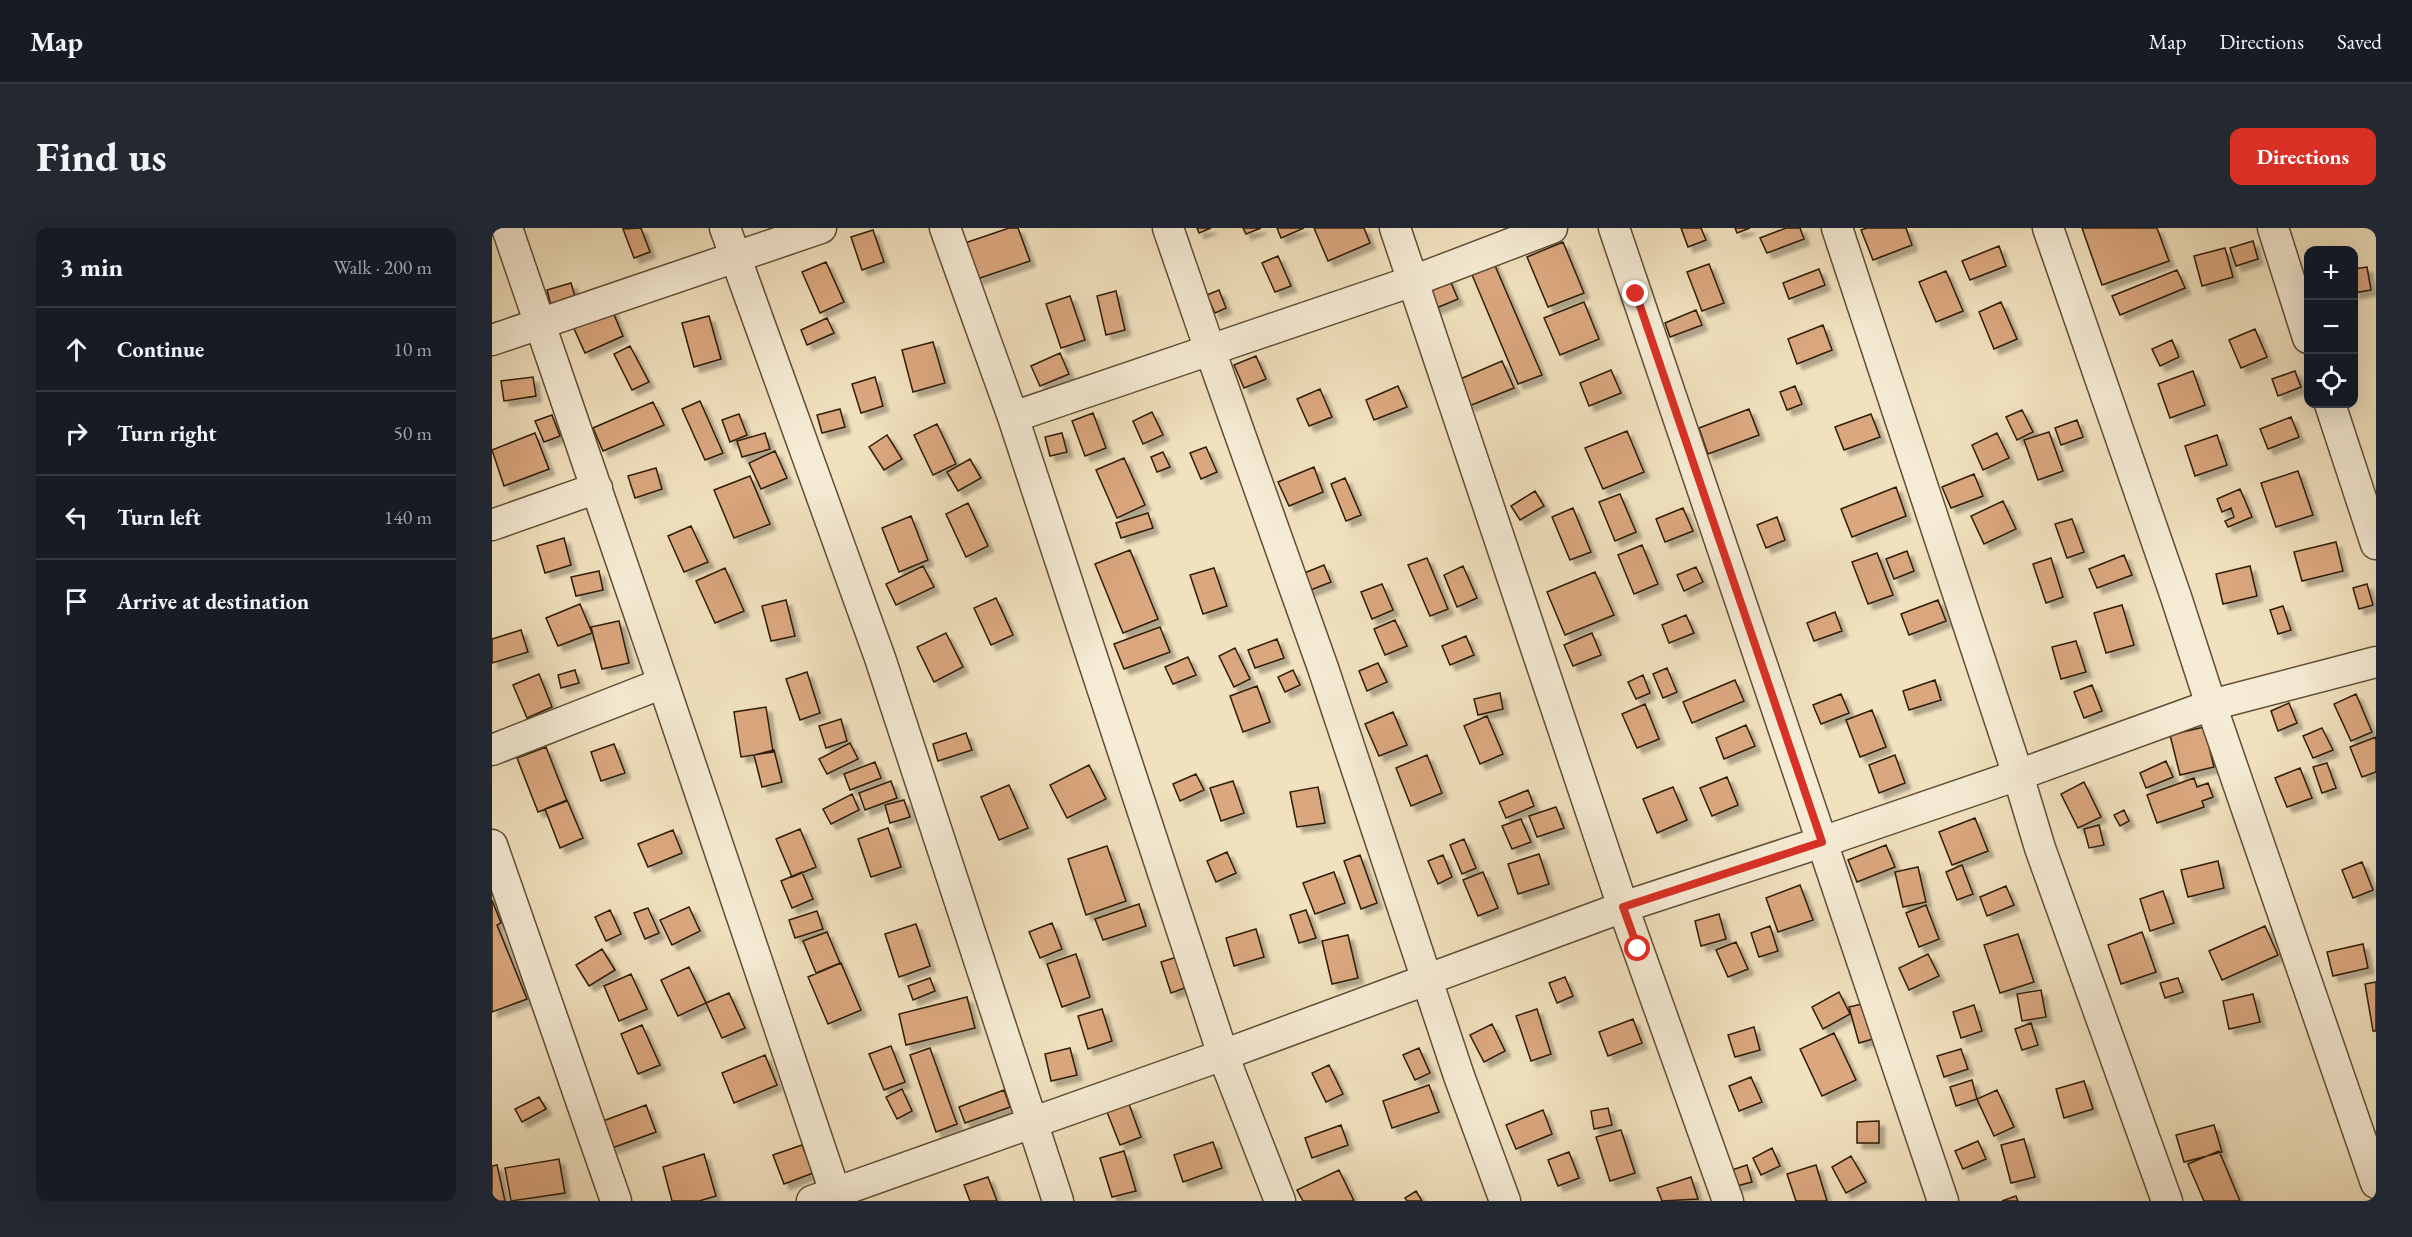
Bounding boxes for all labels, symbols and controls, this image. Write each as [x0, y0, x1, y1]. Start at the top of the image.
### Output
text: Map [30, 23, 83, 59]
text: Map [2149, 28, 2186, 55]
text: Directions [2219, 28, 2304, 55]
text: Saved [2337, 28, 2382, 55]
button: Directions [2230, 128, 2376, 185]
text: Find us [36, 129, 167, 184]
map controls [2304, 246, 2358, 408]
button: + [2304, 246, 2358, 300]
text: 3 min [60, 250, 123, 284]
text: Walk · 200 m [333, 254, 432, 280]
route end [1622, 280, 1648, 306]
button: − [2304, 300, 2358, 354]
icon: ahead [60, 333, 93, 366]
text: Continue [117, 335, 204, 364]
text: 10 m [393, 336, 432, 362]
button: locate [2304, 354, 2358, 408]
icon: right [60, 417, 93, 450]
text: Turn right [117, 419, 216, 448]
text: 50 m [393, 420, 432, 446]
icon: left [60, 501, 93, 534]
text: Turn left [117, 503, 201, 532]
text: 140 m [384, 504, 432, 530]
icon: arrive [60, 585, 93, 618]
text: Arrive at destination [117, 587, 309, 616]
route start [1624, 935, 1650, 961]

